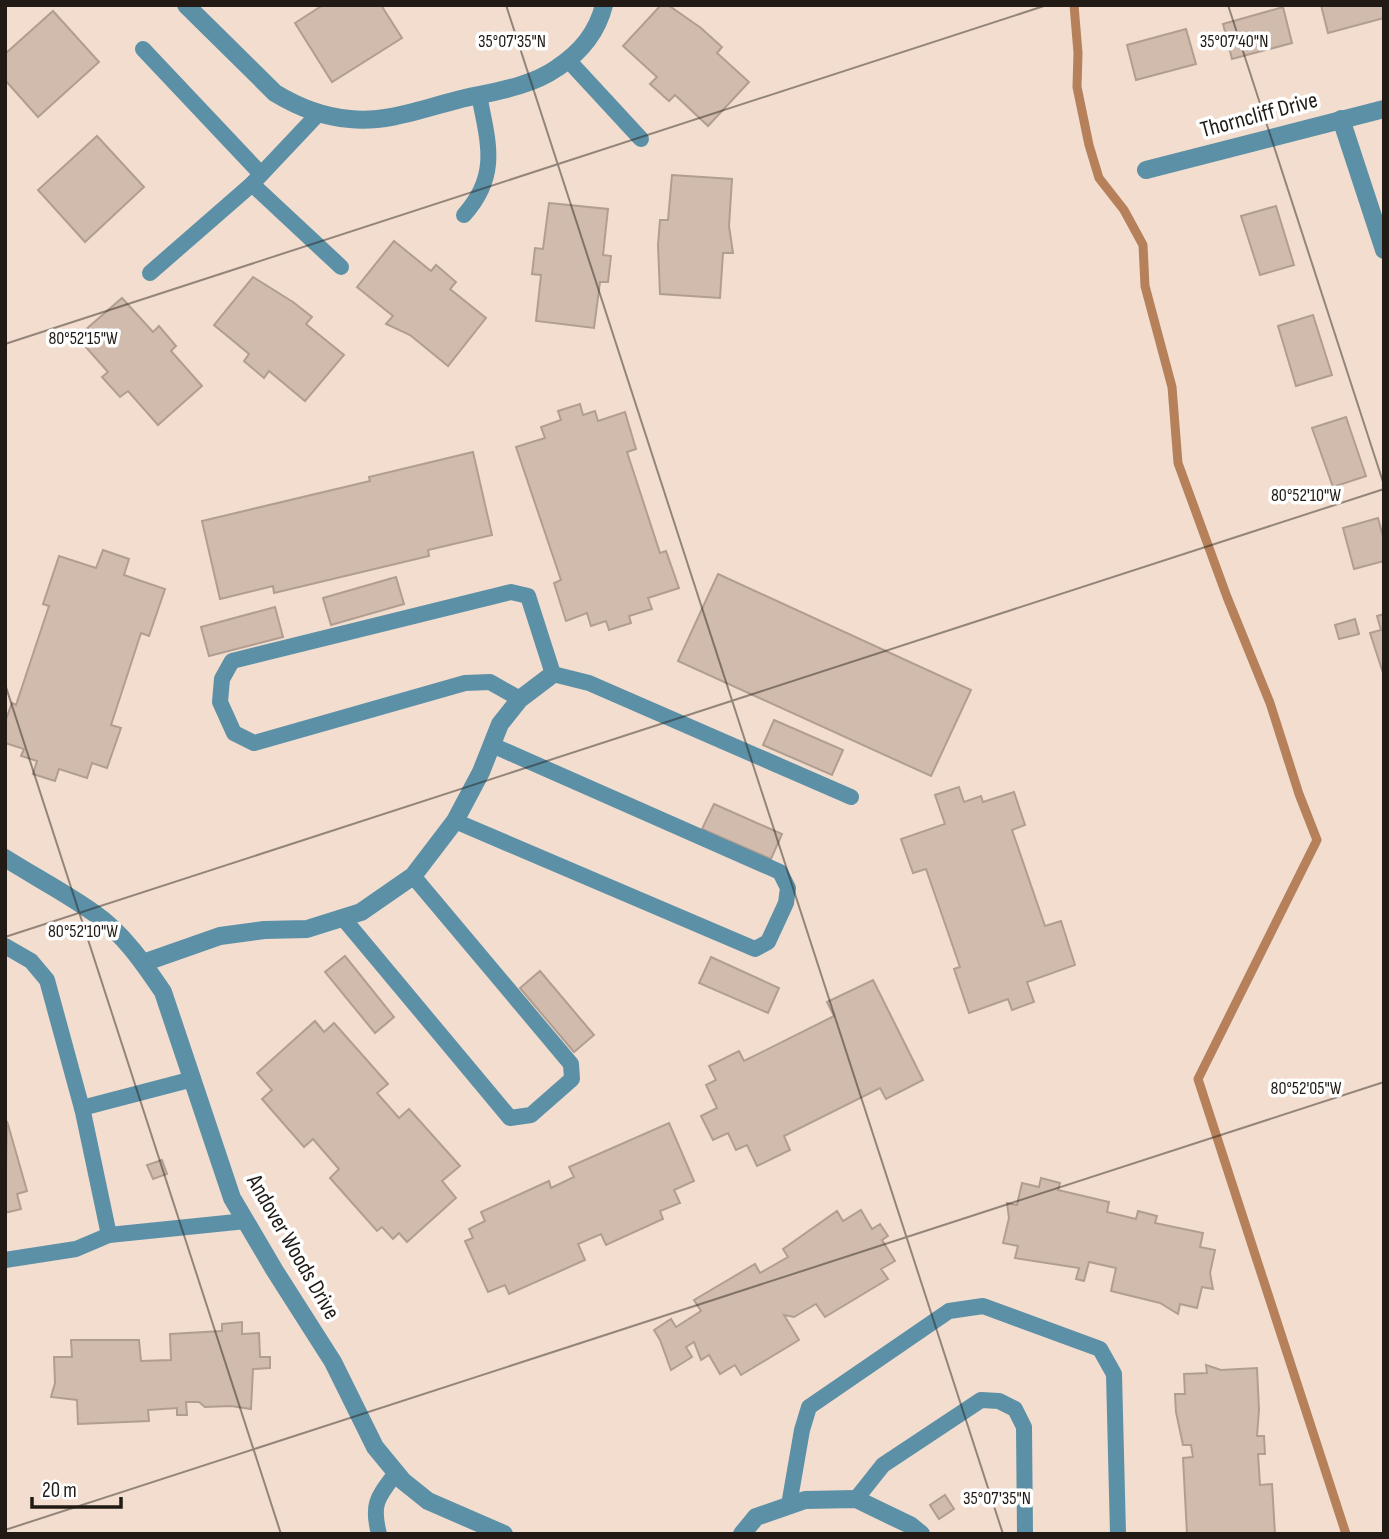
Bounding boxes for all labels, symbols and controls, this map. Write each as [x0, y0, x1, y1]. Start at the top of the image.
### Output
text: 35°07'35"N [478, 31, 546, 52]
text: 35°07'40"N [1200, 31, 1268, 52]
street label: Thorncliff Drive [1197, 86, 1321, 144]
text: 80°52'15"W [48, 328, 118, 349]
text: 80°52'10"W [1271, 485, 1341, 506]
text: 80°52'10"W [48, 921, 118, 942]
text: 80°52'05"W [1271, 1078, 1342, 1099]
street label: Andover Woods Drive [240, 1169, 346, 1324]
scale bar [32, 1466, 121, 1510]
text: 20 m [42, 1478, 77, 1503]
text: 35°07'35"N [963, 1488, 1031, 1509]

